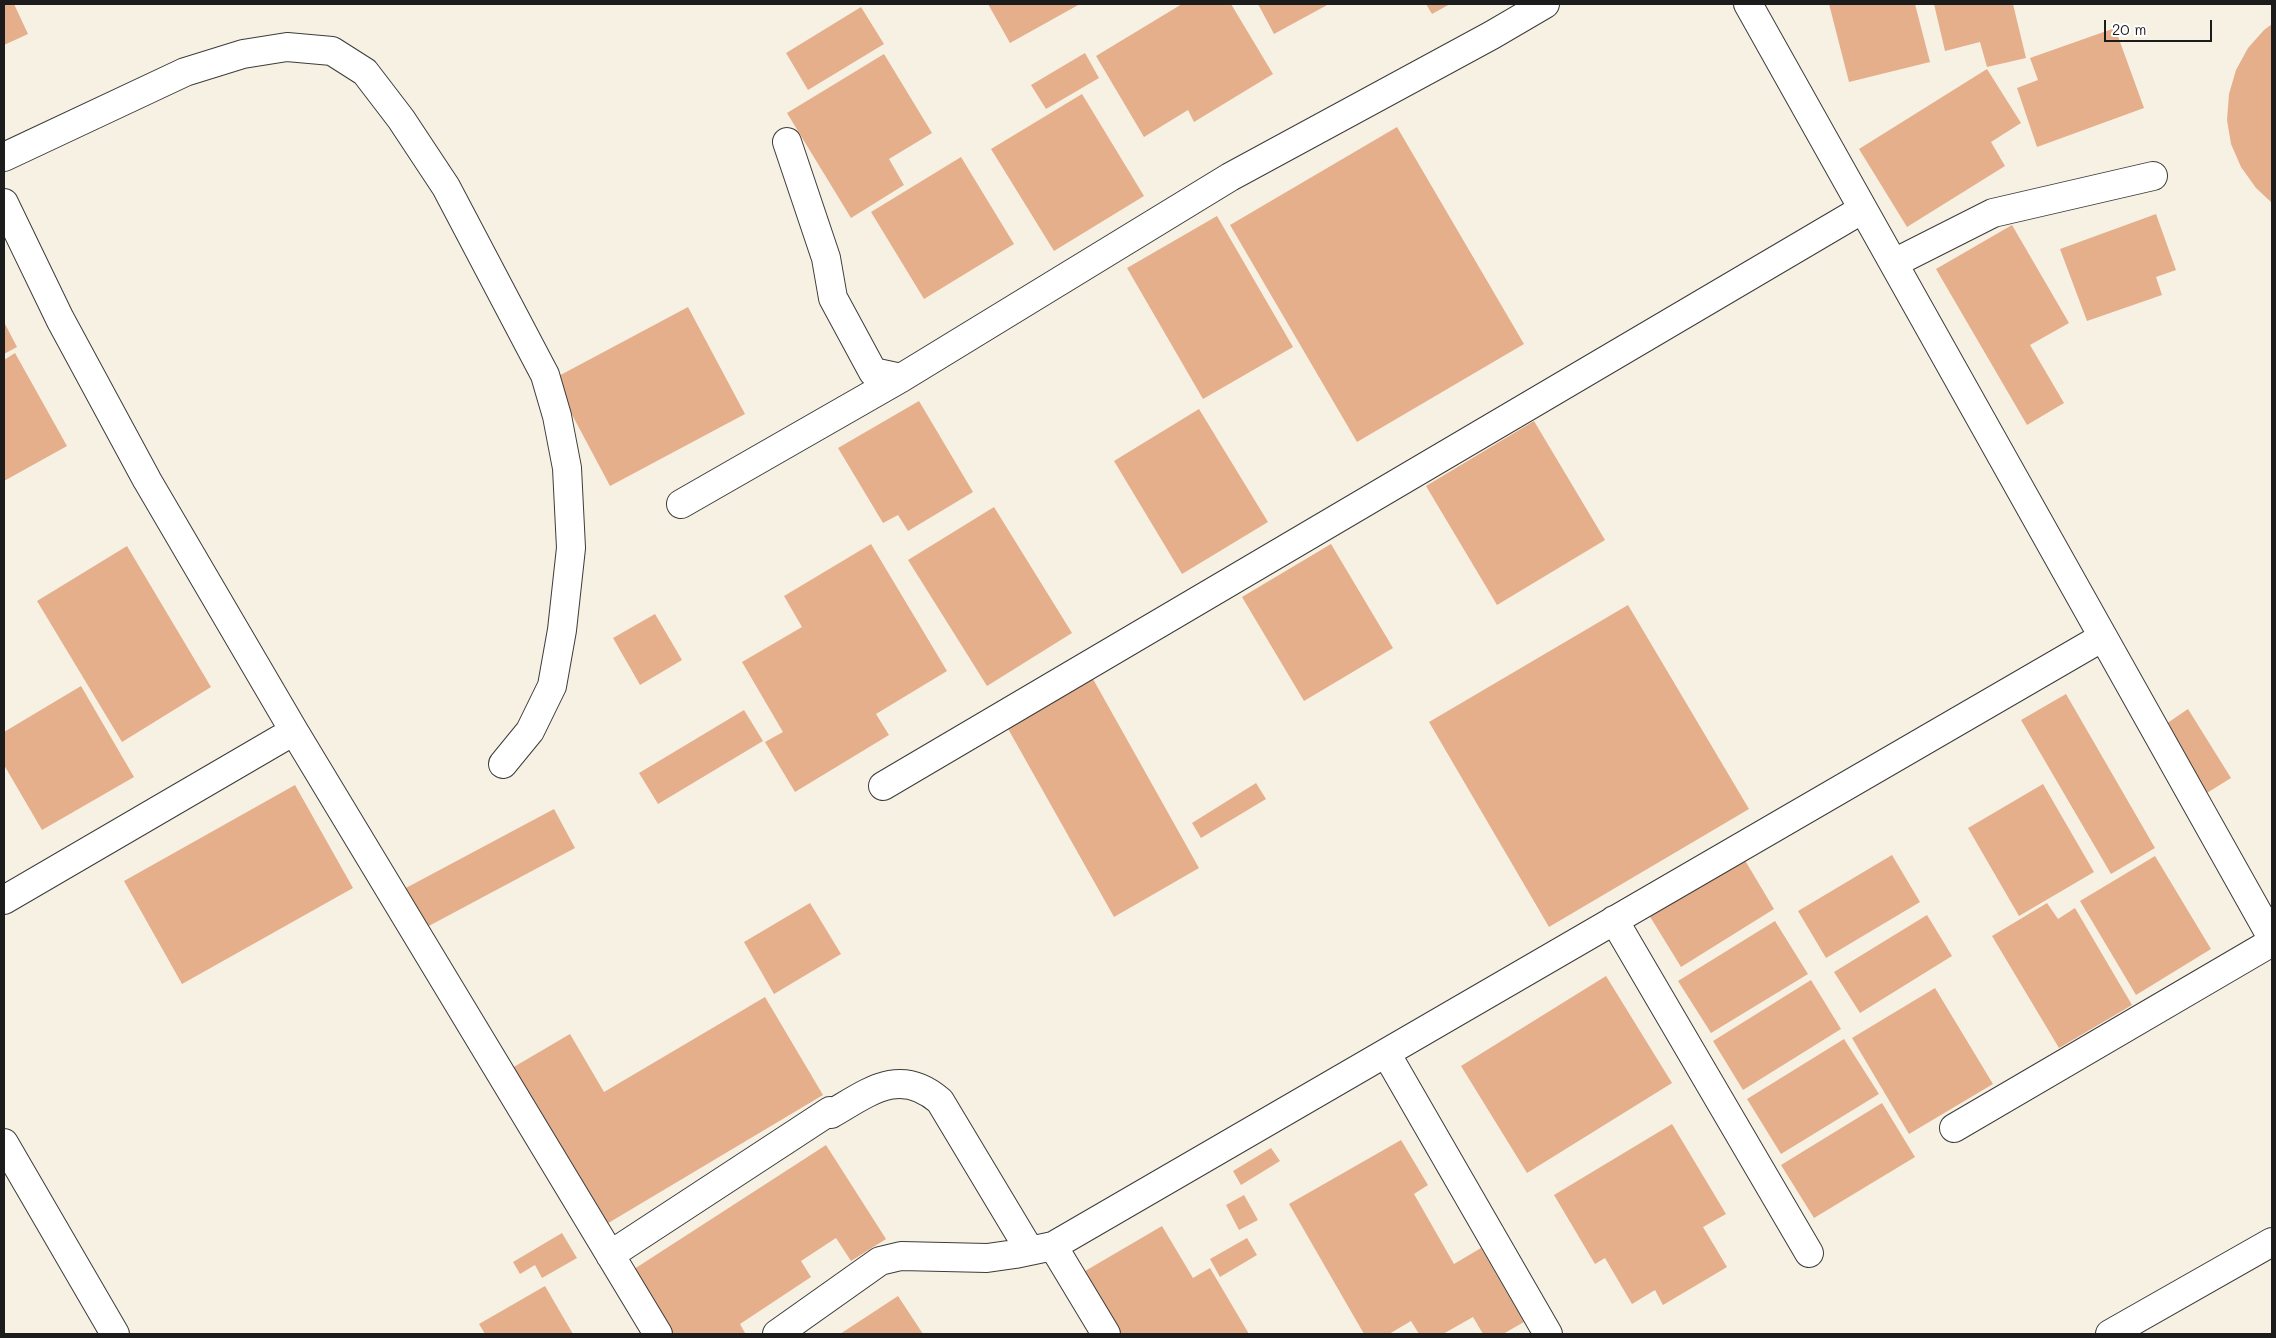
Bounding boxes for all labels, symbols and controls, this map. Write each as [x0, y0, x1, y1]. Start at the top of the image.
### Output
scale bar [2106, 10, 2214, 42]
text: 20 m [2112, 19, 2146, 39]

